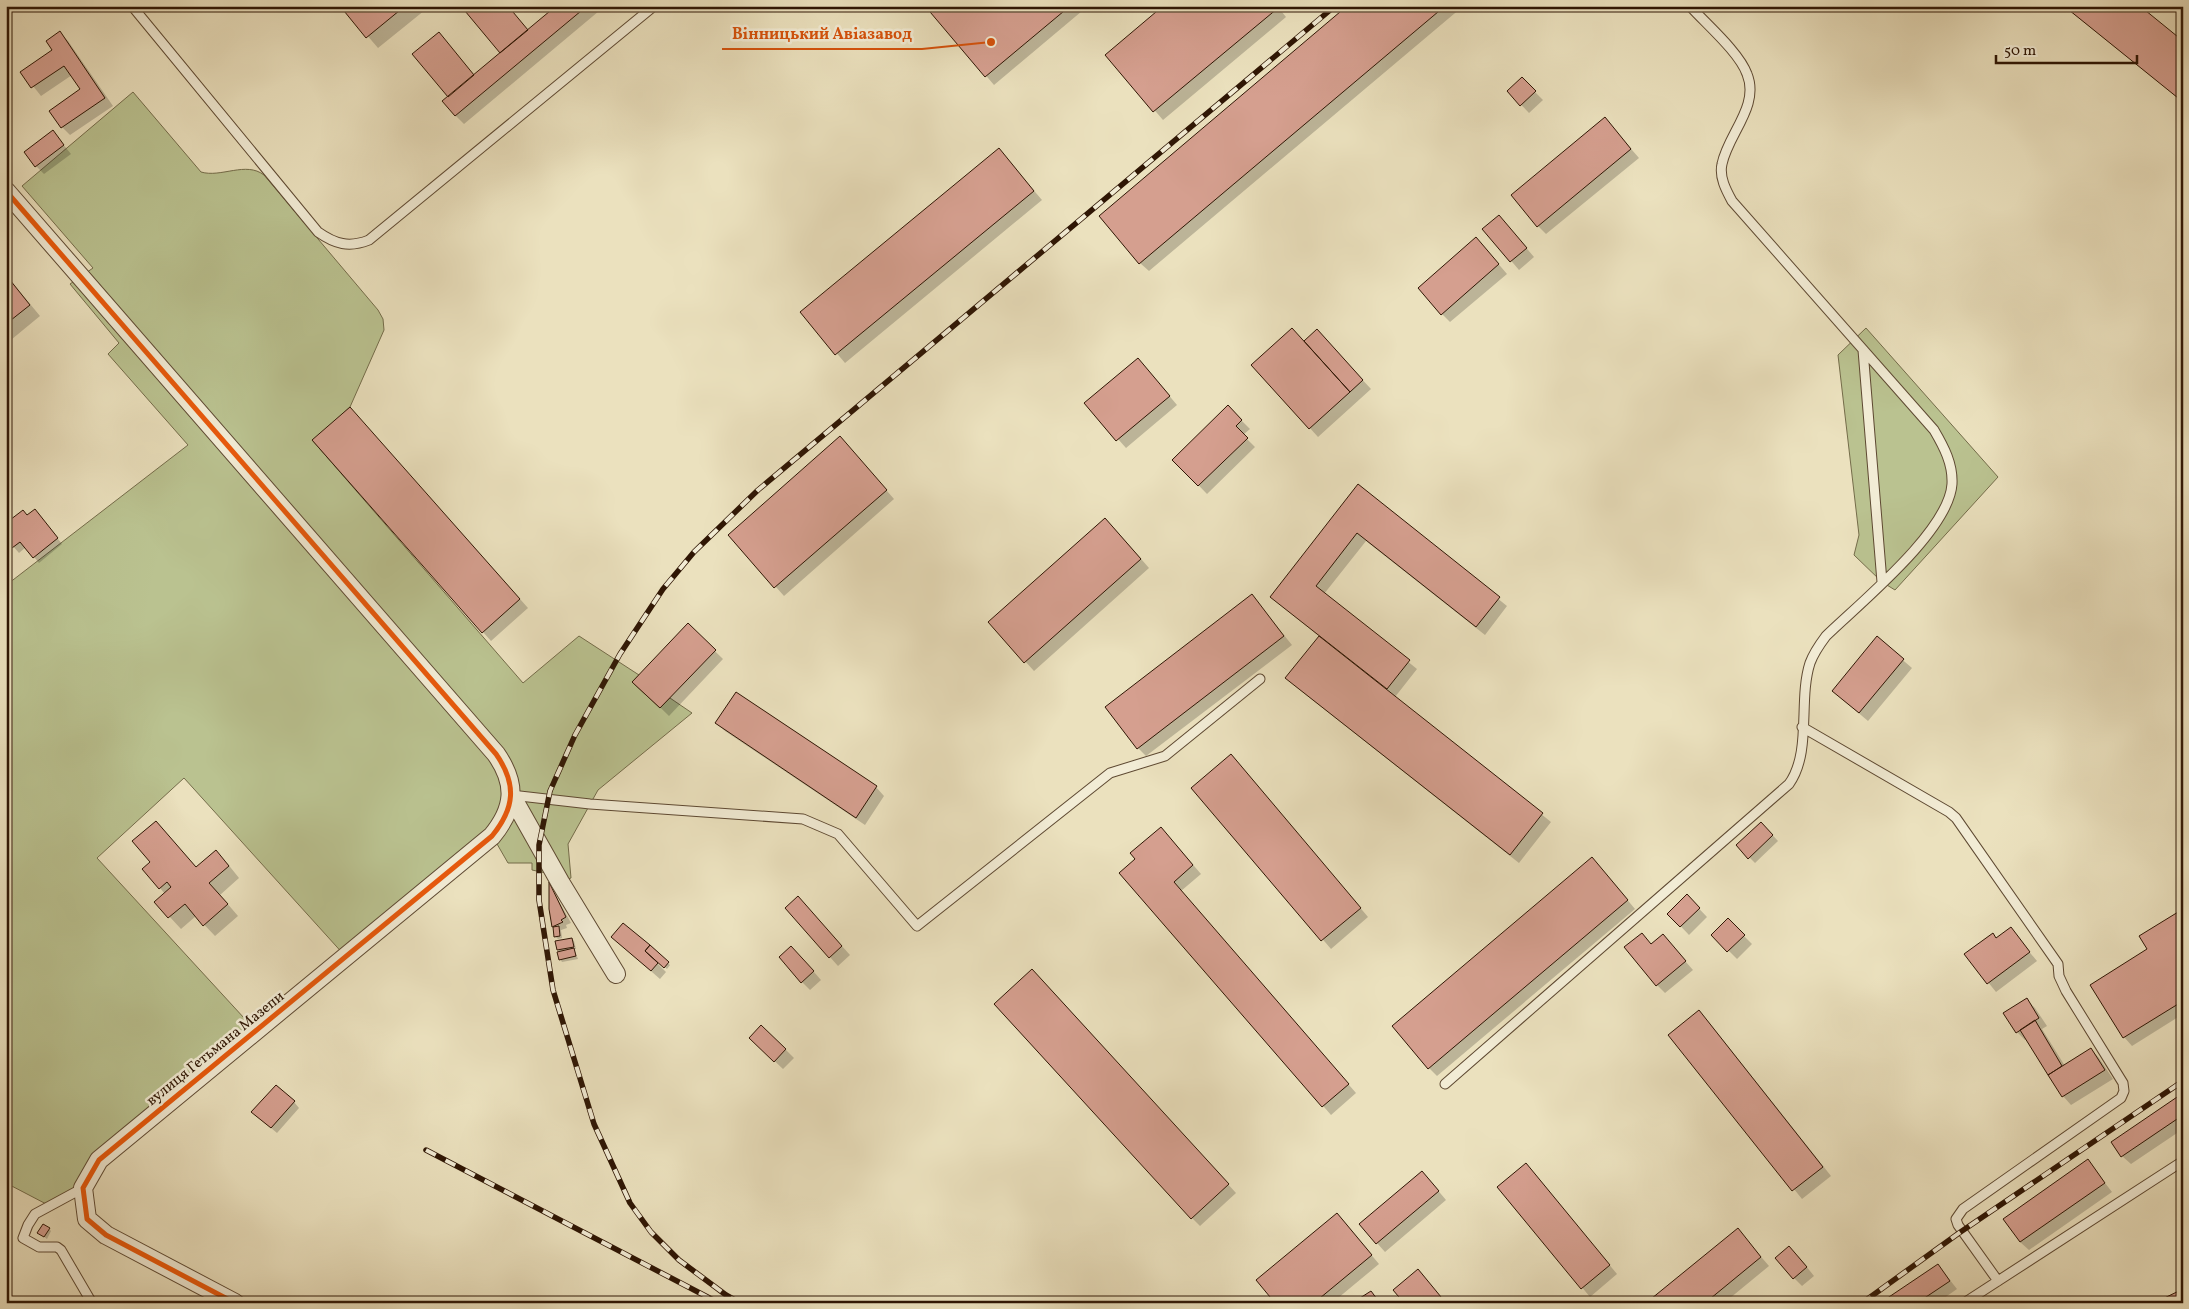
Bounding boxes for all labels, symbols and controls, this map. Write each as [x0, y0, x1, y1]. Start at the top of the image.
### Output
callout: Вінницький Авіазавод [722, 18, 922, 49]
text: Вінницький Авіазавод [732, 24, 912, 46]
scale bar [1996, 32, 2138, 64]
text: 50 m [2004, 41, 2036, 62]
street label: вулиця Гетьмана Мазепи [143, 987, 289, 1111]

